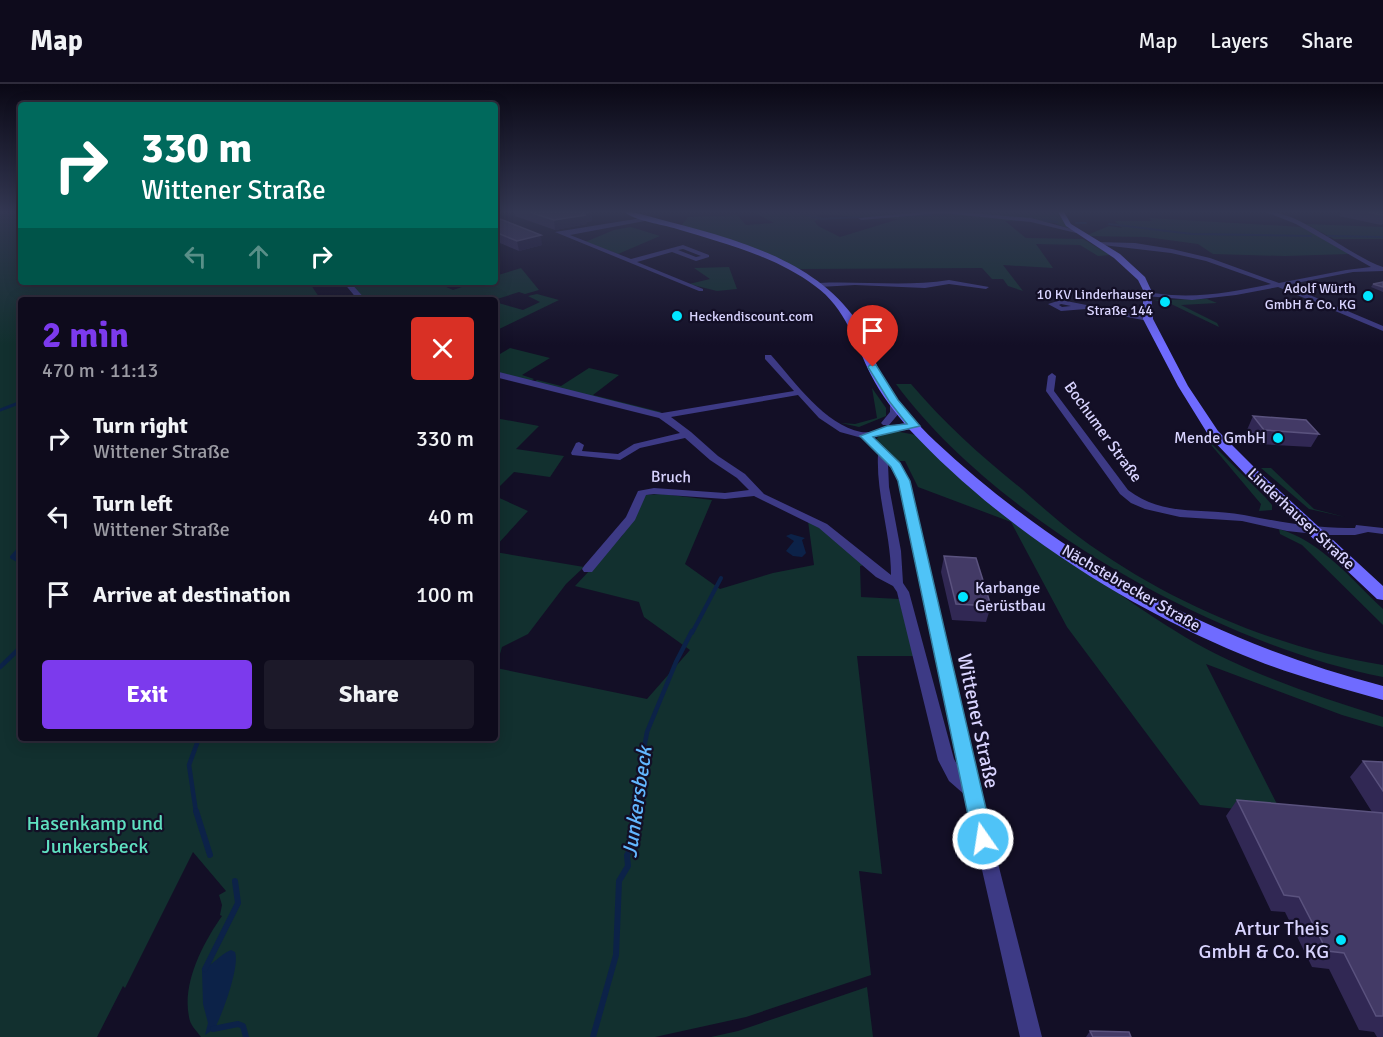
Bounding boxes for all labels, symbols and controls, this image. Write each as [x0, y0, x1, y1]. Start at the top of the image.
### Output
text: Map [30, 24, 83, 58]
text: Map [1139, 28, 1177, 54]
text: Layers [1210, 28, 1268, 54]
text: Share [1301, 28, 1353, 54]
text: 330 m [141, 123, 252, 174]
icon: right [42, 126, 120, 204]
text: Wittener Straße [141, 174, 326, 207]
icon: left [179, 240, 212, 273]
icon: ahead [242, 240, 275, 273]
icon: right [305, 240, 338, 273]
place label: Adolf Würth GmbH & Co. KG [1265, 280, 1356, 313]
place label: 10 KV Linderhauser Straße 144 [1037, 286, 1154, 319]
marker: Adolf Würth GmbH & Co. KG [1361, 289, 1375, 303]
marker: 10 KV Linderhauser Straße 144 [1158, 295, 1172, 309]
pin [847, 305, 898, 367]
place label: Heckendiscount.com [689, 308, 813, 325]
marker: Heckendiscount.com [670, 309, 684, 323]
text: 2 min [42, 313, 129, 358]
icon: arrive [856, 314, 889, 347]
button: close [411, 317, 474, 380]
text: 470 m · 11:13 [42, 358, 158, 383]
street label: Bochumer Straße [1060, 378, 1146, 486]
text: Turn right [93, 412, 188, 439]
icon: right [42, 422, 75, 455]
text: 330 m [416, 425, 474, 452]
place label: Mende GmbH [1174, 428, 1266, 448]
marker: Mende GmbH [1271, 431, 1285, 445]
text: Wittener Straße [93, 439, 230, 464]
street label: Linderhauser Straße [1243, 464, 1359, 574]
street label: Bruch [651, 467, 691, 487]
text: Turn left [93, 490, 173, 517]
icon: left [42, 500, 75, 533]
text: 40 m [428, 503, 474, 530]
text: Wittener Straße [93, 517, 230, 542]
street label: Nächstebrecker Straße [1058, 540, 1204, 636]
icon: arrive [42, 578, 75, 611]
place label: Karbange Gerüstbau [975, 578, 1046, 616]
text: Arrive at destination [93, 581, 290, 608]
text: 100 m [416, 581, 474, 608]
marker: Karbange Gerüstbau [956, 590, 970, 604]
street label: Wittener Straße [952, 651, 1004, 791]
button: Exit [42, 660, 252, 729]
button: Share [264, 660, 474, 729]
water label: Junkersbeck [616, 742, 658, 859]
position arrow [951, 807, 1015, 871]
park label: Hasenkamp und Junkersbeck [27, 811, 163, 859]
place label: Artur Theis GmbH & Co. KG [1199, 916, 1329, 964]
marker: Artur Theis GmbH & Co. KG [1334, 933, 1348, 947]

